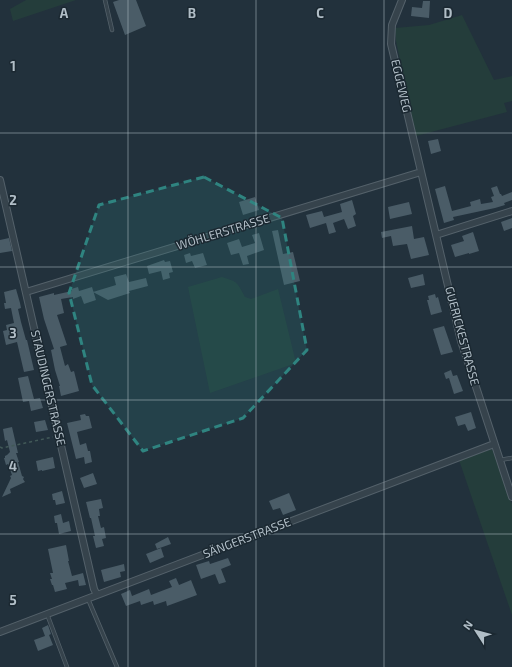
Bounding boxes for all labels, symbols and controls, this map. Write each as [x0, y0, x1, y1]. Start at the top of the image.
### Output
text: A [60, 5, 69, 21]
text: B [188, 5, 196, 21]
text: C [316, 5, 324, 21]
text: D [444, 5, 453, 21]
text: 1 [10, 58, 16, 74]
street label: EGGEWEG [389, 58, 415, 114]
text: 2 [9, 192, 17, 208]
street label: WÖHLERSTRASSE [175, 210, 271, 252]
street label: GUERICKESTRASSE [443, 285, 483, 387]
text: 3 [9, 325, 17, 341]
street label: STAUDINGERSTRASSE [29, 329, 69, 447]
text: 4 [9, 458, 17, 474]
street label: SÄNGERSTRASSE [201, 514, 293, 560]
text: 5 [9, 592, 17, 608]
north arrow [456, 611, 496, 651]
text: N [460, 618, 475, 632]

